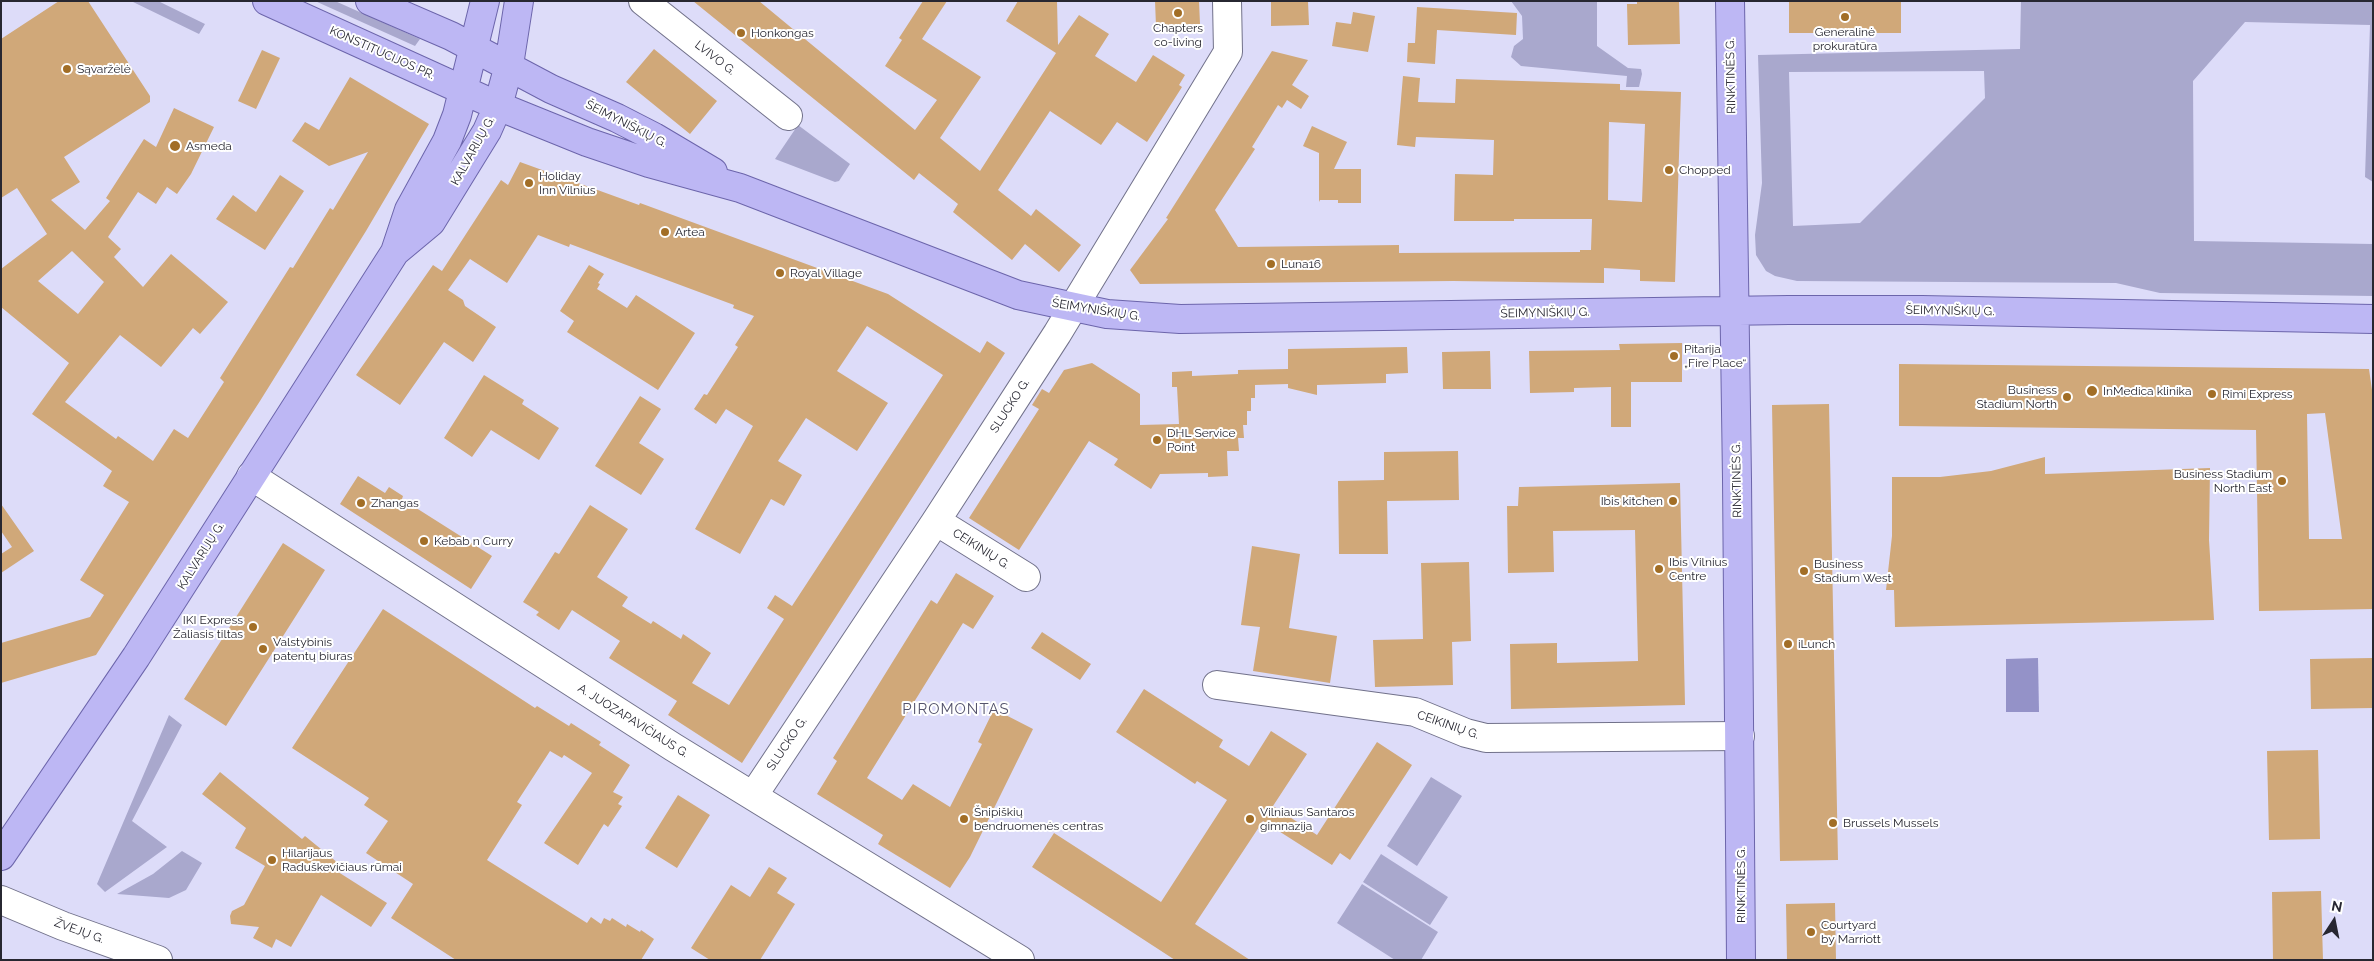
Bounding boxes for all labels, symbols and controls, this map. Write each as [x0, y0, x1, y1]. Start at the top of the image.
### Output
marker: Chapters co-living [1172, 7, 1184, 19]
marker: Generalinė prokuratūra [1839, 11, 1851, 23]
place label: Chapters co-living [1153, 21, 1203, 49]
street label: KONSTITUCIJOS PR. [327, 23, 437, 83]
place label: Generalinė prokuratūra [1813, 25, 1877, 53]
place label: Honkongas [751, 26, 814, 40]
marker: Honkongas [735, 27, 747, 39]
street label: LVIVO G. [692, 38, 738, 78]
street label: RINKTINĖS G. [1723, 38, 1739, 114]
place label: Sąvaržėlė [77, 62, 131, 76]
marker: Sąvaržėlė [61, 63, 73, 75]
street label: ŠEIMYNIŠKIŲ G. [583, 97, 669, 151]
street label: KALVARIJŲ G. [448, 114, 498, 188]
marker: Asmeda [168, 139, 182, 153]
place label: Asmeda [186, 139, 232, 153]
place label: Chopped [1679, 163, 1731, 177]
marker: Chopped [1663, 164, 1675, 176]
place label: Holiday Inn Vilnius [539, 169, 596, 197]
marker: Holiday Inn Vilnius [523, 177, 535, 189]
place label: Artea [675, 225, 705, 239]
marker: Artea [659, 226, 671, 238]
place label: Luna16 [1281, 257, 1321, 271]
marker: Luna16 [1265, 258, 1277, 270]
place label: Royal Village [790, 266, 862, 280]
marker: Royal Village [774, 267, 786, 279]
street label: ŠEIMYNIŠKIŲ G. [1051, 296, 1141, 324]
street label: ŠEIMYNIŠKIŲ G. [1905, 303, 1995, 319]
street label: ŠEIMYNIŠKIŲ G. [1500, 305, 1590, 321]
place label: Pitarija „Fire Place“ [1684, 342, 1746, 370]
marker: Pitarija „Fire Place“ [1668, 350, 1680, 362]
street label: SLUCKO G. [987, 376, 1033, 436]
place label: Business Stadium North [1976, 383, 2057, 411]
marker: InMedica klinika [2085, 384, 2099, 398]
place label: InMedica klinika [2103, 384, 2191, 398]
place label: Rimi Express [2222, 387, 2293, 401]
marker: Rimi Express [2206, 388, 2218, 400]
marker: Business Stadium North [2061, 391, 2073, 403]
place label: DHL Service Point [1167, 426, 1236, 454]
marker: DHL Service Point [1151, 434, 1163, 446]
street label: RINKTINĖS G. [1729, 442, 1745, 518]
place label: Business Stadium North East [2174, 467, 2272, 495]
marker: Business Stadium North East [2276, 475, 2288, 487]
place label: Ibis kitchen [1601, 494, 1663, 508]
marker: Ibis kitchen [1667, 495, 1679, 507]
place label: Zhangas [371, 496, 419, 510]
marker: Zhangas [355, 497, 367, 509]
street label: KALVARIJŲ G. [175, 520, 227, 592]
street label: CEIKINIŲ G. [950, 526, 1012, 572]
place label: Kebab n Curry [434, 534, 513, 548]
marker: Kebab n Curry [418, 535, 430, 547]
place label: Ibis Vilnius Centre [1669, 555, 1727, 583]
place label: Business Stadium West [1814, 557, 1892, 585]
marker: Ibis Vilnius Centre [1653, 563, 1665, 575]
marker: Business Stadium West [1798, 565, 1810, 577]
place label: IKI Express Žaliasis tiltas [173, 613, 243, 641]
marker: IKI Express Žaliasis tiltas [247, 621, 259, 633]
place label: Valstybinis patentų biuras [273, 635, 353, 663]
place label: iLunch [1798, 637, 1835, 651]
marker: iLunch [1782, 638, 1794, 650]
marker: Valstybinis patentų biuras [257, 643, 269, 655]
street label: A. JUOZAPAVIČIAUS G. [575, 681, 691, 761]
district label: PIROMONTAS [901, 700, 1011, 718]
street label: CEIKINIŲ G. [1415, 708, 1481, 742]
street label: SLUCKO G. [764, 715, 810, 773]
place label: Šnipiškių bendruomenės centras [974, 805, 1103, 833]
place label: Vilniaus Santaros gimnazija [1260, 805, 1354, 833]
marker: Šnipiškių bendruomenės centras [958, 813, 970, 825]
marker: Vilniaus Santaros gimnazija [1244, 813, 1256, 825]
place label: Brussels Mussels [1843, 816, 1938, 830]
marker: Brussels Mussels [1827, 817, 1839, 829]
place label: Hilarijaus Raduškevičiaus rūmai [282, 846, 402, 874]
street label: RINKTINĖS G. [1734, 847, 1748, 923]
marker: Hilarijaus Raduškevičiaus rūmai [266, 854, 278, 866]
north arrow [2309, 896, 2359, 946]
text: N [2330, 897, 2344, 915]
street label: ŽVEJŲ G. [52, 915, 106, 947]
place label: Courtyard by Marriott [1821, 918, 1881, 946]
marker: Courtyard by Marriott [1805, 926, 1817, 938]

